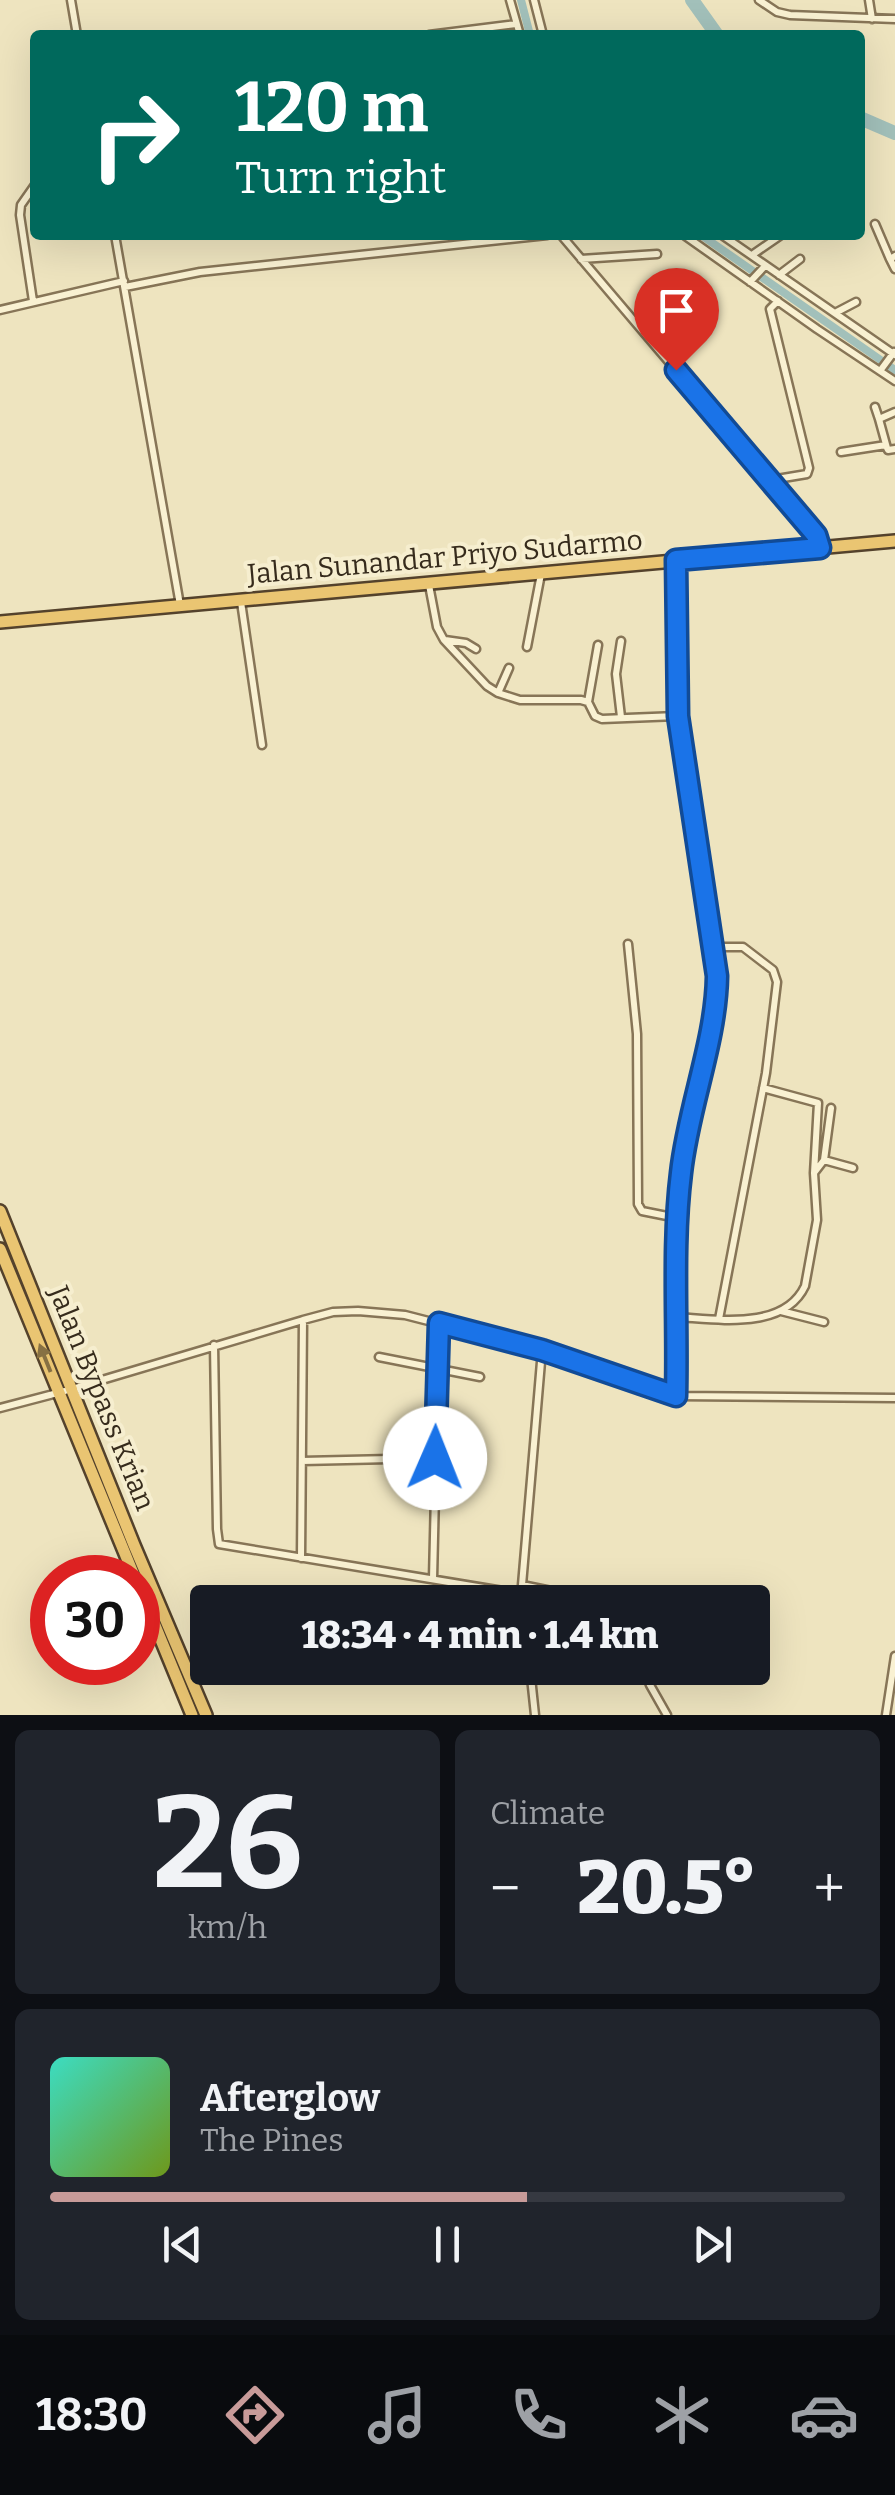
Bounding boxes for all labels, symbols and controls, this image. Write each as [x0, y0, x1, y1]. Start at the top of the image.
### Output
text: 120 m [235, 66, 428, 150]
icon: right [70, 70, 200, 200]
text: Turn right [235, 151, 447, 205]
pin [634, 268, 719, 371]
icon: arrive [649, 283, 704, 338]
street label: Jalan Sunandar Priyo Sudarmo [245, 523, 644, 591]
street label: Jalan Bypass Krian [42, 1280, 162, 1515]
one-way arrow [36, 1343, 52, 1373]
position arrow [383, 1406, 487, 1510]
speed limit sign: 30 [30, 1555, 160, 1685]
text: 18:34 · 4 min · 1.4 km [301, 1612, 659, 1658]
text: 26 [152, 1765, 303, 1921]
text: Climate [490, 1794, 605, 1832]
text: 20.5° [577, 1843, 757, 1933]
text: − [490, 1856, 520, 1922]
text: + [814, 1856, 845, 1922]
text: km/h [188, 1908, 267, 1946]
text: Afterglow [200, 2075, 380, 2121]
text: The Pines [200, 2121, 344, 2159]
icon: previous [155, 2217, 210, 2272]
icon: pause [420, 2217, 475, 2272]
icon: next [685, 2217, 740, 2272]
icon: directions [220, 2380, 290, 2450]
icon: music [362, 2380, 432, 2450]
icon: phone [504, 2380, 574, 2450]
icon: climate [647, 2380, 717, 2450]
icon: car [789, 2380, 859, 2450]
text: 18:30 [36, 2388, 148, 2442]

